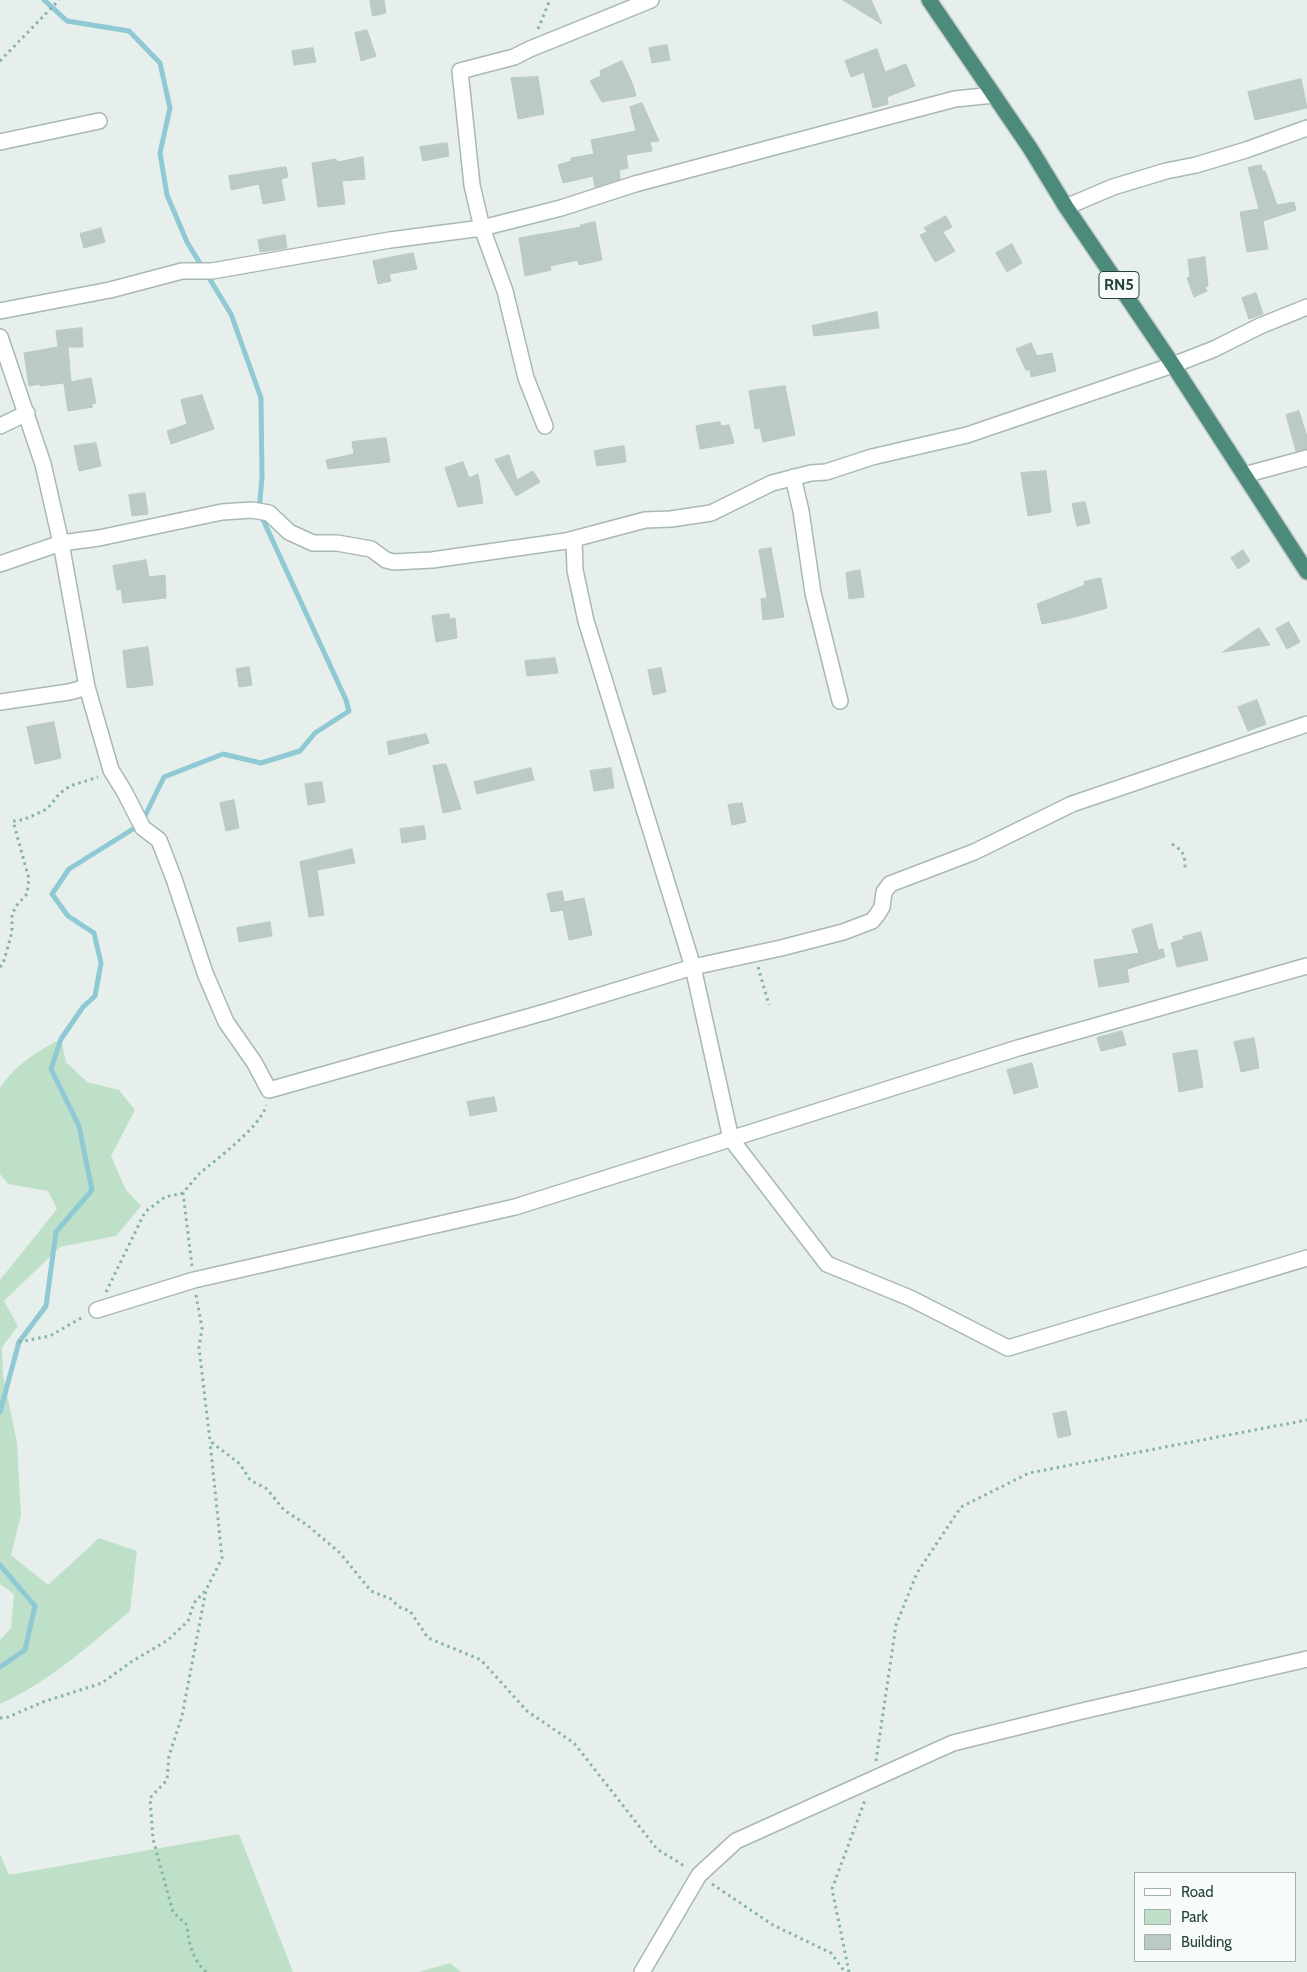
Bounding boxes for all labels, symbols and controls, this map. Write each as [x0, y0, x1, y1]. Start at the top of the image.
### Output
road number: RN5 [1099, 272, 1139, 298]
legend [1134, 1872, 1297, 1962]
text: Road [1181, 1883, 1214, 1901]
text: Park [1181, 1908, 1208, 1926]
text: Building [1181, 1933, 1232, 1951]

